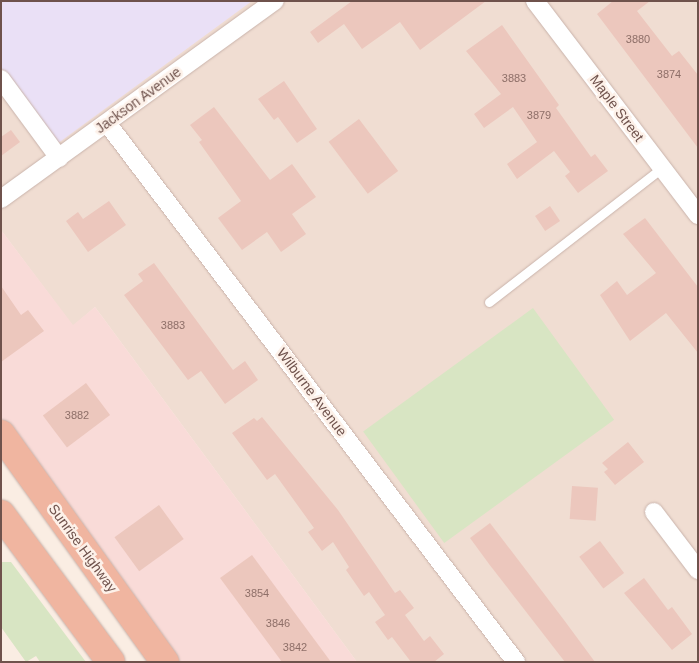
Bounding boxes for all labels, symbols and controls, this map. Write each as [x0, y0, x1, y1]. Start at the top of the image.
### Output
house number: 3880 [626, 32, 650, 46]
street label: Jackson Avenue [92, 63, 184, 137]
house number: 3874 [657, 67, 681, 81]
house number: 3883 [502, 71, 526, 85]
street label: Maple Street [586, 71, 648, 145]
house number: 3879 [527, 108, 551, 122]
house number: 3883 [161, 318, 185, 332]
street label: Wilburne Avenue [273, 344, 351, 440]
house number: 3882 [65, 408, 89, 422]
street label: Sunrise Highway [45, 501, 121, 595]
house number: 3854 [245, 586, 269, 600]
house number: 3846 [266, 616, 290, 630]
house number: 3842 [283, 640, 307, 654]

